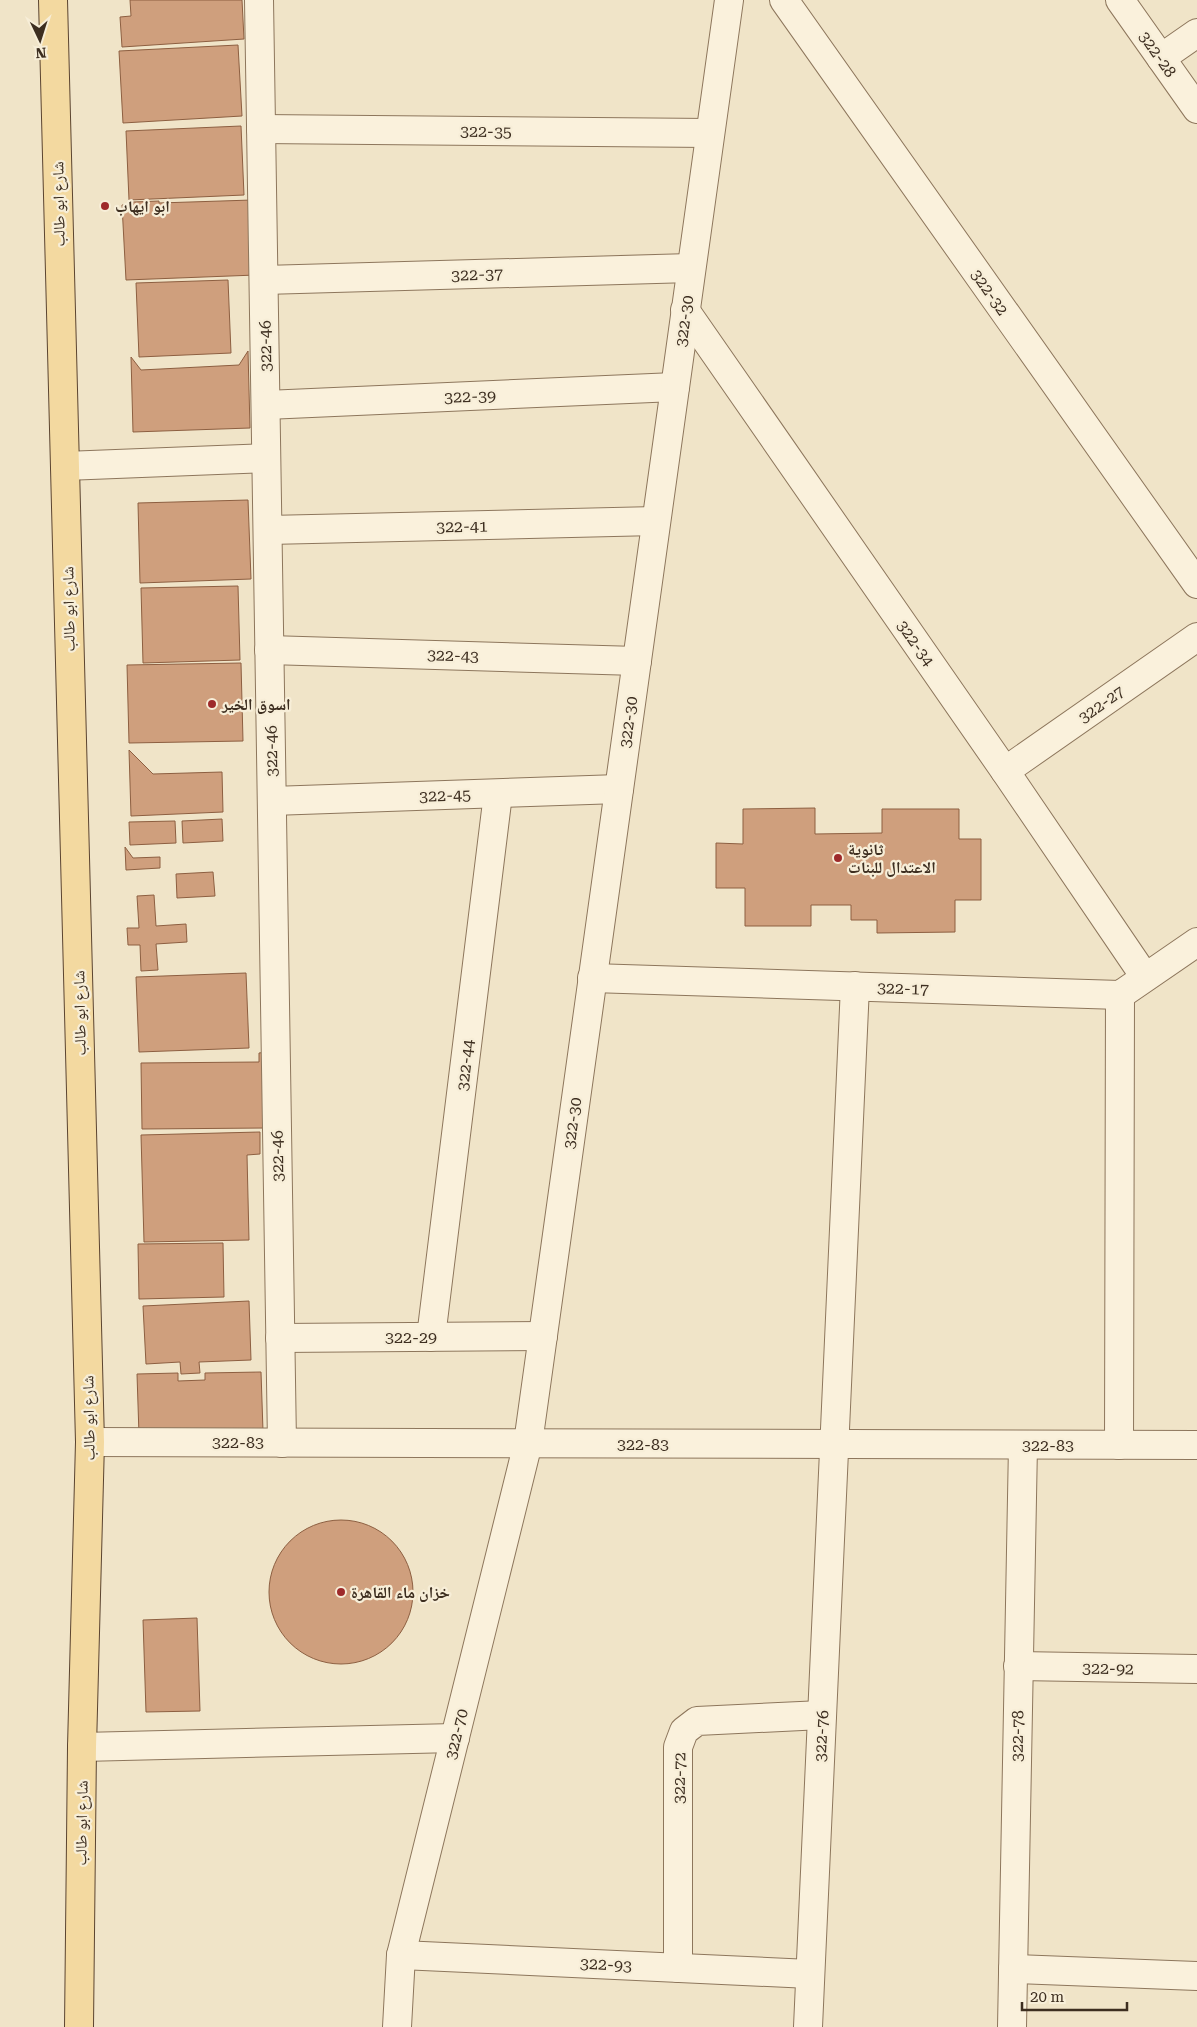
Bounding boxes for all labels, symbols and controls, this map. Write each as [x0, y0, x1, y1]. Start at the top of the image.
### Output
north arrow [15, 15, 65, 65]
street label: 322-28 [1135, 28, 1180, 81]
text: N [35, 45, 47, 61]
street label: 322-35 [460, 122, 512, 141]
street label: شارع ابو طالب [48, 161, 70, 247]
place label: ابو ايهاب [115, 197, 170, 216]
marker: ابو ايهاب [99, 200, 111, 212]
street label: 322-37 [451, 264, 503, 285]
street label: 322-32 [967, 266, 1012, 319]
street label: 322-30 [671, 294, 698, 348]
street label: 322-46 [256, 320, 275, 372]
street label: 322-39 [444, 386, 496, 407]
street label: 322-41 [436, 517, 488, 536]
street label: شارع ابو طالب [58, 566, 80, 652]
street label: 322-34 [893, 617, 938, 670]
street label: 322-43 [427, 645, 479, 666]
street label: 322-27 [1075, 682, 1128, 727]
place label: اسوق الخير [221, 695, 291, 714]
street label: 322-30 [615, 695, 642, 749]
marker: اسوق الخير [206, 698, 218, 710]
street label: 322-46 [262, 725, 281, 777]
street label: 322-45 [419, 785, 471, 806]
place label: ثانوية الاعتدال للبنات [848, 840, 936, 877]
marker: ثانوية الاعتدال للبنات [832, 852, 844, 864]
street label: شارع ابو طالب [69, 970, 91, 1056]
street label: 322-17 [877, 978, 929, 999]
street label: 322-44 [453, 1038, 478, 1092]
street label: 322-30 [559, 1096, 586, 1150]
street label: 322-46 [268, 1130, 287, 1182]
street label: 322-29 [385, 1328, 437, 1347]
street label: شارع ابو طالب [78, 1375, 100, 1461]
street label: 322-83 [212, 1433, 264, 1452]
street label: 322-83 [617, 1435, 669, 1454]
street label: 322-83 [1022, 1436, 1074, 1455]
place label: خزان ماء القاهرة [351, 1583, 450, 1602]
marker: خزان ماء القاهرة [335, 1586, 347, 1598]
street label: 322-92 [1082, 1659, 1134, 1678]
street label: 322-70 [441, 1707, 472, 1762]
street label: 322-76 [811, 1710, 832, 1762]
street label: 322-78 [1008, 1710, 1027, 1762]
street label: 322-72 [670, 1752, 689, 1804]
street label: شارع ابو طالب [71, 1780, 93, 1866]
street label: 322-93 [580, 1954, 632, 1975]
scale bar [1022, 1980, 1127, 2012]
text: 20 m [1030, 1988, 1065, 2006]

